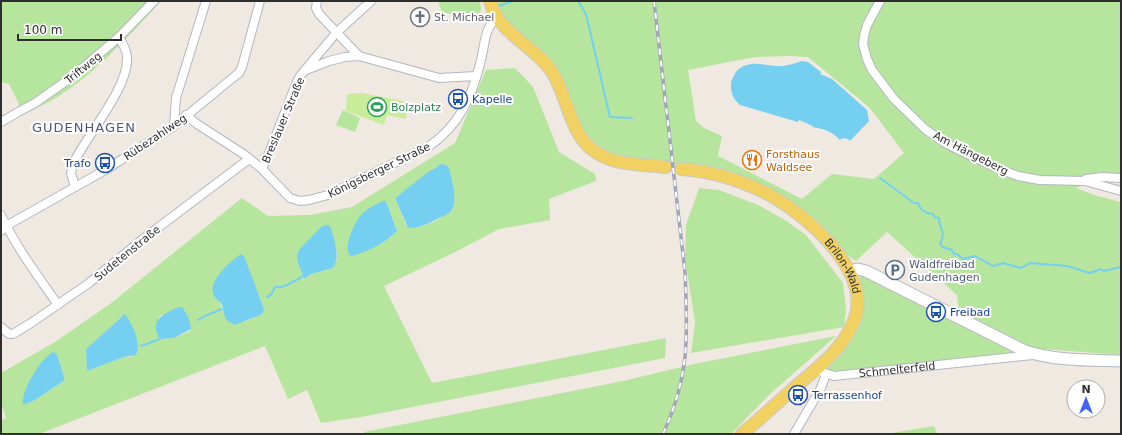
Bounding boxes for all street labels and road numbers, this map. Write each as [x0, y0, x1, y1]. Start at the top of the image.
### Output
street label: Triftweg [62, 50, 104, 88]
street label: Breslauer Straße [259, 75, 308, 165]
street label: Rübezahlweg [121, 112, 189, 163]
street label: Am Hängeberg [931, 129, 1010, 178]
street label: Königsberger Straße [326, 140, 433, 201]
street label: Sudetenstraße [92, 223, 163, 284]
street label: Brilon-Wald [821, 236, 863, 295]
street label: Schmelterfeld [858, 359, 936, 380]

